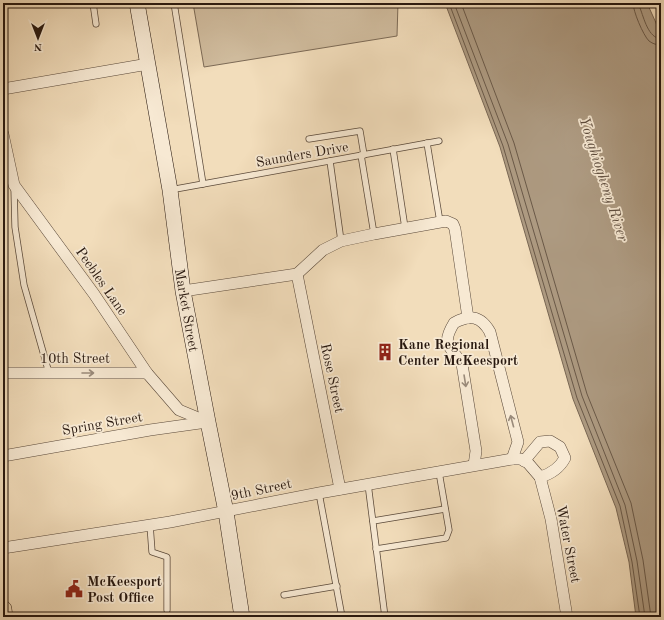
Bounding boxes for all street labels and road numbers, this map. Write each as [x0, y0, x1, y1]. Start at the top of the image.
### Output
street label: Saunders Drive [255, 140, 350, 170]
street label: Peebles Lane [73, 245, 130, 318]
street label: Market Street [172, 268, 200, 353]
street label: Rose Street [318, 342, 346, 414]
street label: 10th Street [40, 352, 110, 366]
street label: Spring Street [61, 410, 144, 438]
street label: 9th Street [230, 477, 293, 503]
street label: Water Street [554, 504, 582, 584]

